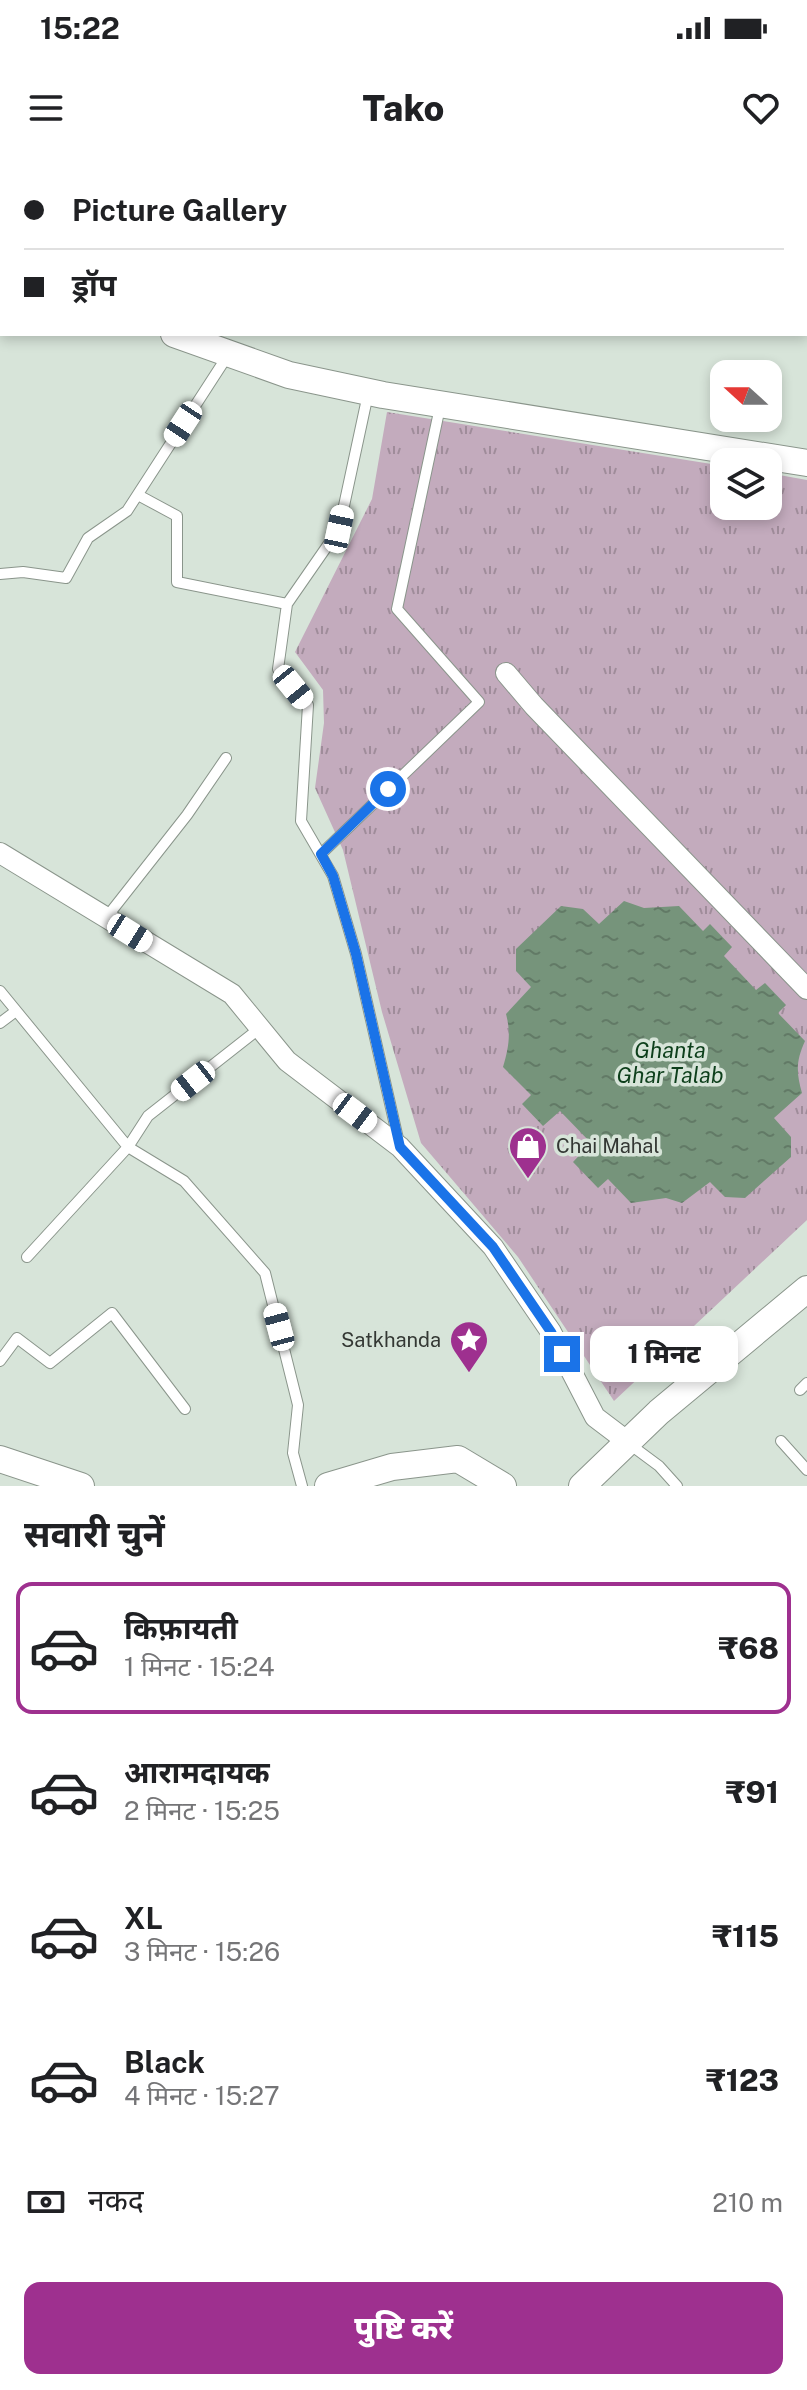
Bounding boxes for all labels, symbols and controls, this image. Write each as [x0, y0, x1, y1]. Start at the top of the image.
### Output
text: 15:22 [40, 10, 120, 46]
icon: menu [24, 86, 68, 130]
icon: heart [739, 86, 783, 130]
text: Tako [363, 87, 444, 129]
text: Picture Gallery [72, 192, 287, 228]
text: ड्रॉप [72, 267, 116, 303]
north arrow [710, 360, 782, 432]
map controls [710, 360, 782, 520]
car [160, 397, 206, 451]
button: layers [710, 448, 782, 520]
car [322, 503, 356, 555]
car [269, 661, 317, 713]
route start [370, 771, 406, 807]
car [103, 910, 157, 956]
water label: Ghanta Ghar Talab [616, 1037, 724, 1088]
car [167, 1057, 219, 1105]
car [329, 1089, 381, 1137]
shop icon: Chai Mahal [507, 1125, 549, 1180]
place label: Chai Mahal [556, 1134, 659, 1158]
car [261, 1301, 297, 1353]
place icon: Satkhanda [448, 1319, 490, 1374]
callout: 1 मिनट [590, 1326, 738, 1382]
place label: Satkhanda [341, 1328, 441, 1352]
route end [544, 1336, 580, 1372]
text: 1 मिनट [627, 1338, 701, 1369]
text: सवारी चुनें [24, 1513, 165, 1555]
text: किफ़ायती [124, 1610, 238, 1646]
icon: car [28, 1612, 100, 1684]
text: ₹68 [718, 1630, 779, 1666]
text: 1 मिनट · 15:24 [124, 1651, 275, 1682]
text: आरामदायक [124, 1754, 270, 1790]
icon: car [28, 1756, 100, 1828]
text: ₹91 [726, 1774, 779, 1810]
text: 2 मिनट · 15:25 [124, 1795, 280, 1826]
icon: car [28, 1900, 100, 1972]
text: XL [124, 1900, 163, 1936]
text: ₹115 [712, 1918, 779, 1954]
text: 3 मिनट · 15:26 [124, 1936, 280, 1967]
icon: car [28, 2044, 100, 2116]
text: Black [124, 2044, 205, 2080]
text: ₹123 [706, 2062, 779, 2098]
text: 4 मिनट · 15:27 [124, 2080, 280, 2111]
icon: cash [24, 2180, 68, 2224]
text: नकद [88, 2182, 144, 2218]
text: 210 m [712, 2187, 783, 2218]
button: पुष्टि करें [24, 2282, 783, 2374]

